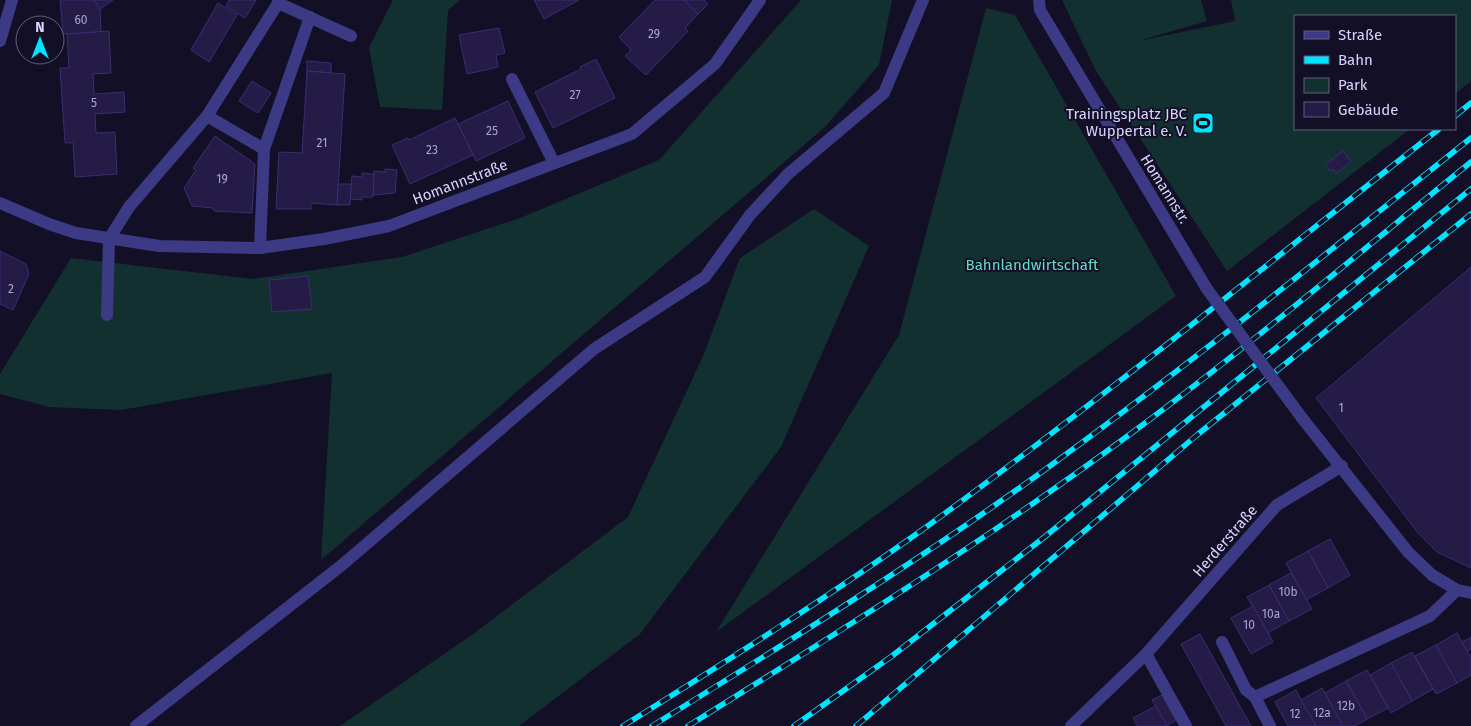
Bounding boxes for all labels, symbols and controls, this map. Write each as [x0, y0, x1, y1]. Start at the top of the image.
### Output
house number: 60 [74, 13, 88, 27]
north arrow [15, 15, 65, 65]
legend [1294, 15, 1456, 130]
text: N [35, 19, 45, 36]
text: Straße [1338, 26, 1382, 44]
house number: 29 [648, 27, 660, 41]
text: Bahn [1338, 51, 1373, 69]
text: Park [1338, 76, 1368, 94]
house number: 27 [569, 88, 581, 102]
house number: 5 [91, 96, 97, 110]
text: Gebäude [1338, 101, 1398, 119]
place label: Trainingsplatz JBC Wuppertal e. V. [1066, 105, 1188, 140]
sports icon: Trainingsplatz JBC Wuppertal e. V. [1191, 111, 1215, 135]
house number: 25 [486, 124, 498, 138]
house number: 21 [317, 136, 327, 150]
house number: 23 [426, 143, 438, 157]
street label: Homannstr. [1137, 151, 1193, 227]
street label: Homannstraße [410, 156, 510, 208]
house number: 19 [216, 172, 228, 186]
park label: Bahnlandwirtschaft [966, 256, 1099, 274]
house number: 2 [8, 282, 14, 296]
house number: 1 [1338, 401, 1344, 415]
street label: Herderstraße [1189, 501, 1261, 581]
house number: 10b [1278, 585, 1298, 599]
house number: 10a [1262, 607, 1280, 621]
house number: 10 [1243, 618, 1255, 632]
house number: 12b [1337, 699, 1355, 713]
house number: 12a [1313, 706, 1331, 720]
house number: 12 [1289, 707, 1301, 721]

